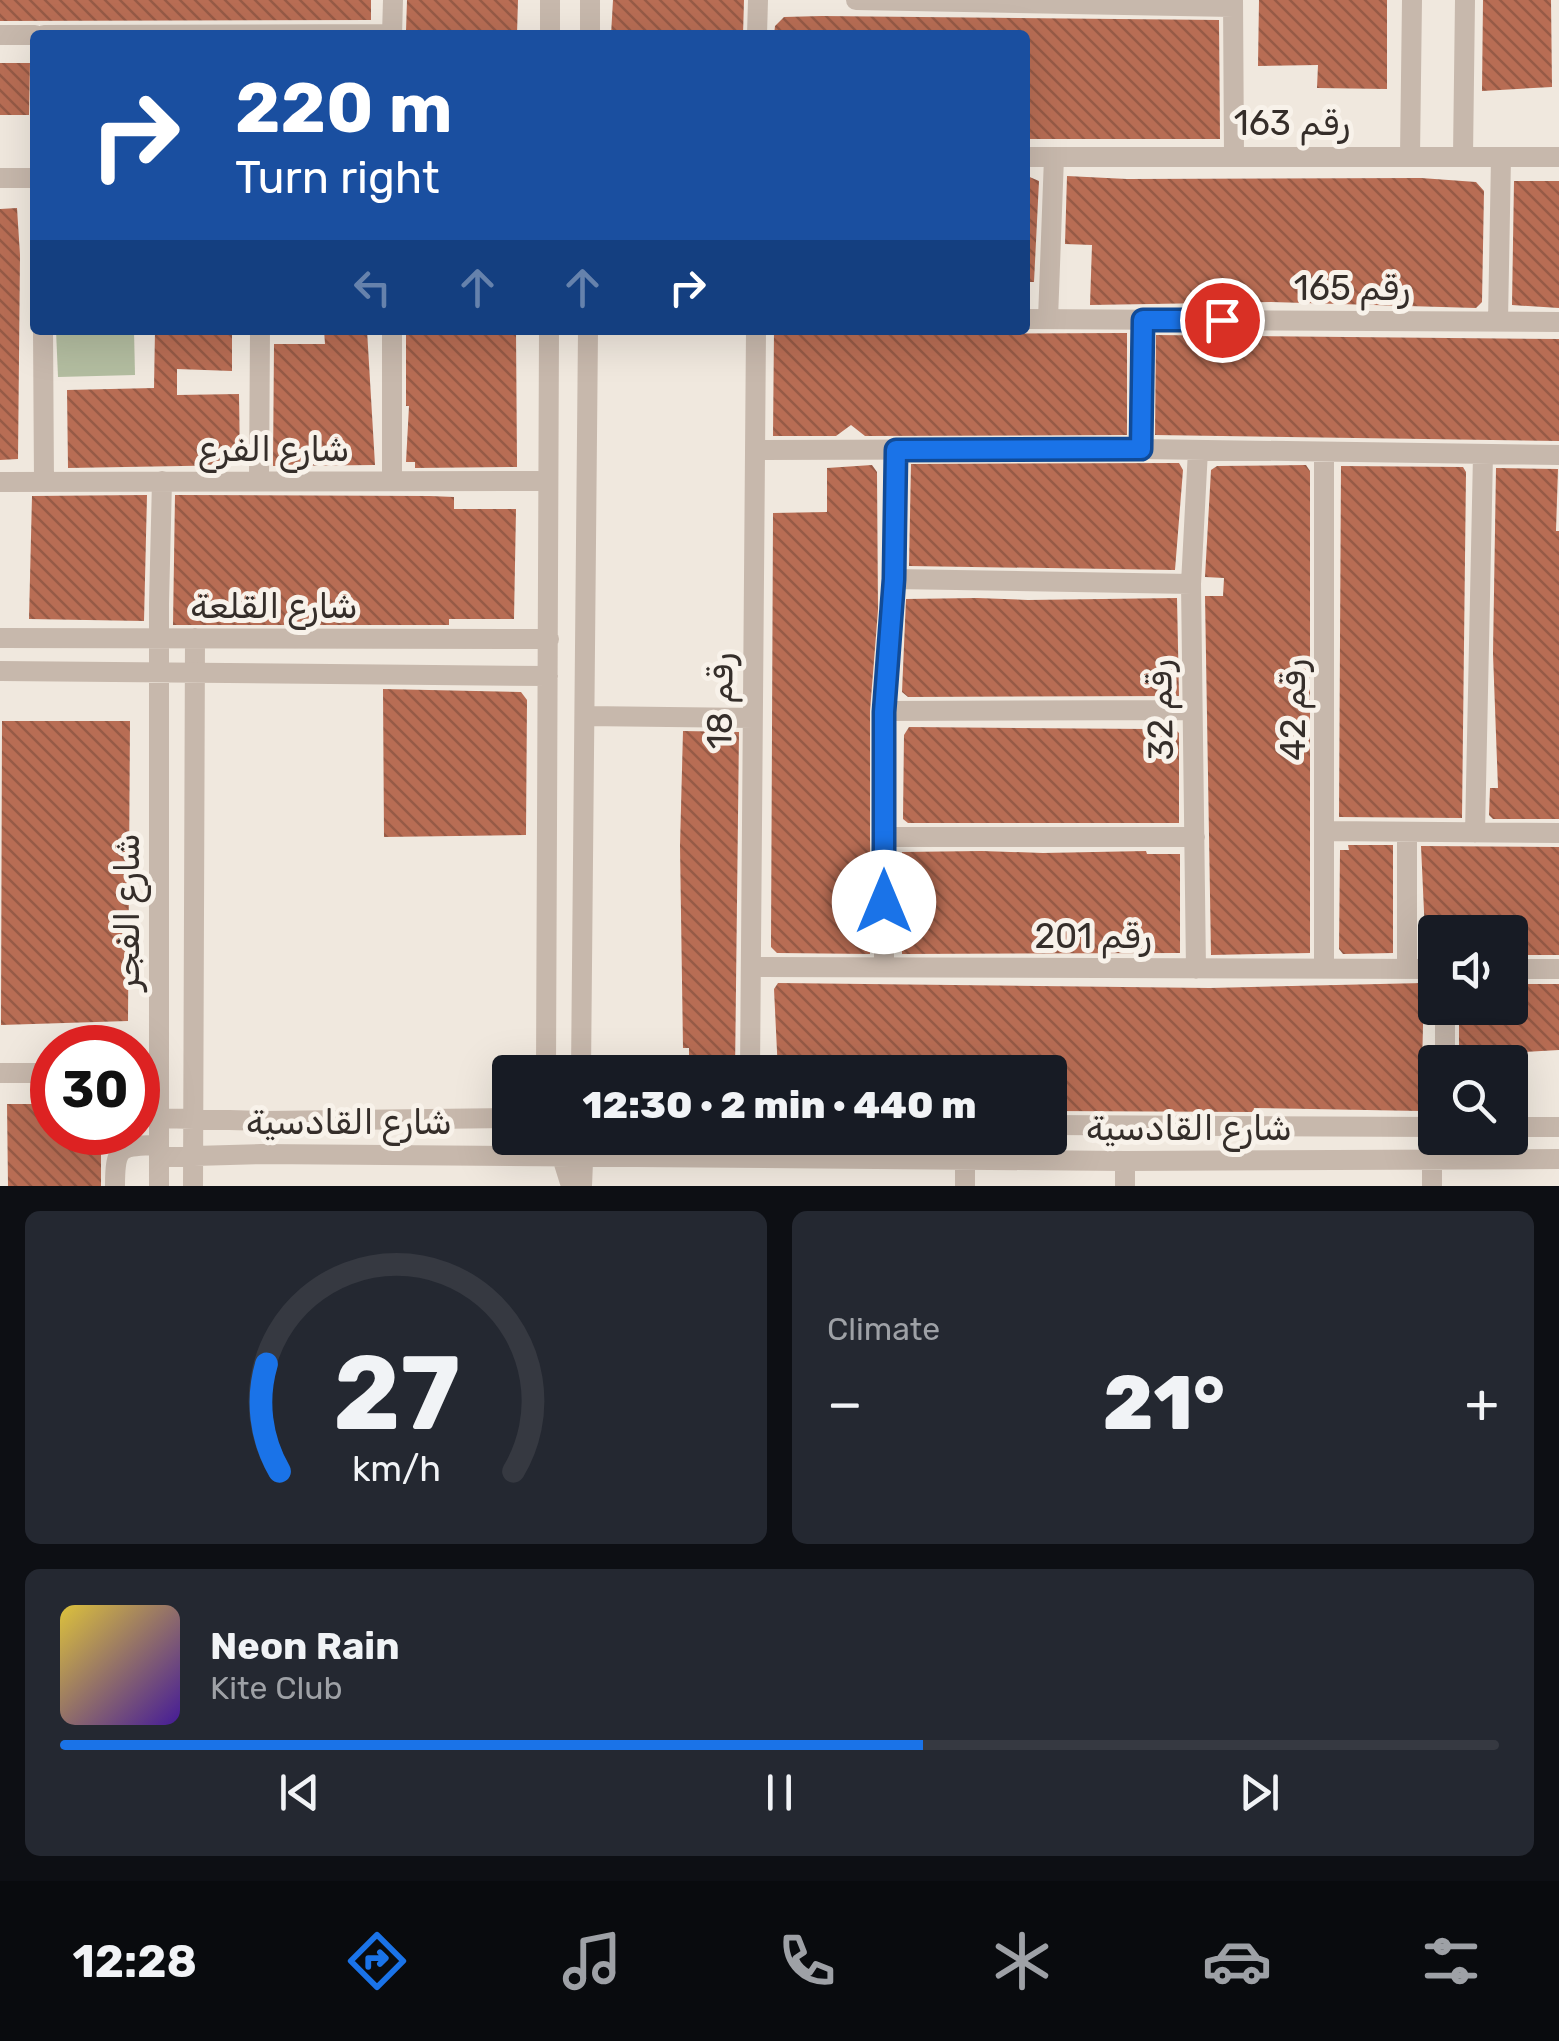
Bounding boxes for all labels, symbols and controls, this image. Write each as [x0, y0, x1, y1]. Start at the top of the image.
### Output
text: 220 m [235, 67, 453, 150]
icon: right [70, 70, 200, 200]
street label: رقم 163 [1234, 102, 1350, 146]
text: Turn right [235, 151, 439, 204]
icon: left [345, 260, 400, 315]
icon: ahead [450, 260, 505, 315]
icon: ahead [555, 260, 610, 315]
icon: right [660, 260, 715, 315]
street label: رقم 165 [1294, 267, 1410, 311]
pin [1180, 278, 1265, 363]
icon: arrive [1195, 293, 1250, 348]
street label: شارع الفرع [199, 428, 349, 473]
street label: شارع القلعة [190, 585, 358, 630]
street label: رقم 18 [698, 652, 744, 750]
street label: رقم 32 [1138, 659, 1184, 761]
street label: رقم 42 [1272, 659, 1316, 761]
street label: شارع الفجر [106, 833, 151, 993]
position arrow [832, 850, 936, 954]
street label: رقم 201 [1034, 915, 1152, 959]
map controls [1418, 915, 1528, 1155]
button: sound [1418, 915, 1528, 1025]
speed limit sign: 30 [30, 1025, 160, 1155]
button: search [1418, 1045, 1528, 1155]
text: 12:30 · 2 min · 440 m [583, 1082, 976, 1128]
street label: شارع القادسية [246, 1101, 452, 1146]
street label: شارع القادسية [1086, 1107, 1292, 1152]
text: Climate [827, 1310, 940, 1348]
text: 27 [332, 1332, 460, 1455]
text: 21° [1103, 1359, 1225, 1448]
text: − [827, 1371, 863, 1436]
text: + [1465, 1371, 1499, 1436]
text: km/h [351, 1448, 441, 1490]
text: Neon Rain [210, 1623, 400, 1669]
text: Kite Club [210, 1669, 343, 1707]
icon: previous [272, 1765, 327, 1820]
icon: pause [752, 1765, 807, 1820]
icon: next [1232, 1765, 1287, 1820]
icon: directions [342, 1926, 412, 1996]
icon: music [557, 1926, 627, 1996]
icon: phone [772, 1926, 842, 1996]
icon: climate [987, 1926, 1057, 1996]
icon: car [1202, 1926, 1272, 1996]
icon: filters [1416, 1926, 1486, 1996]
text: 12:28 [72, 1935, 197, 1988]

